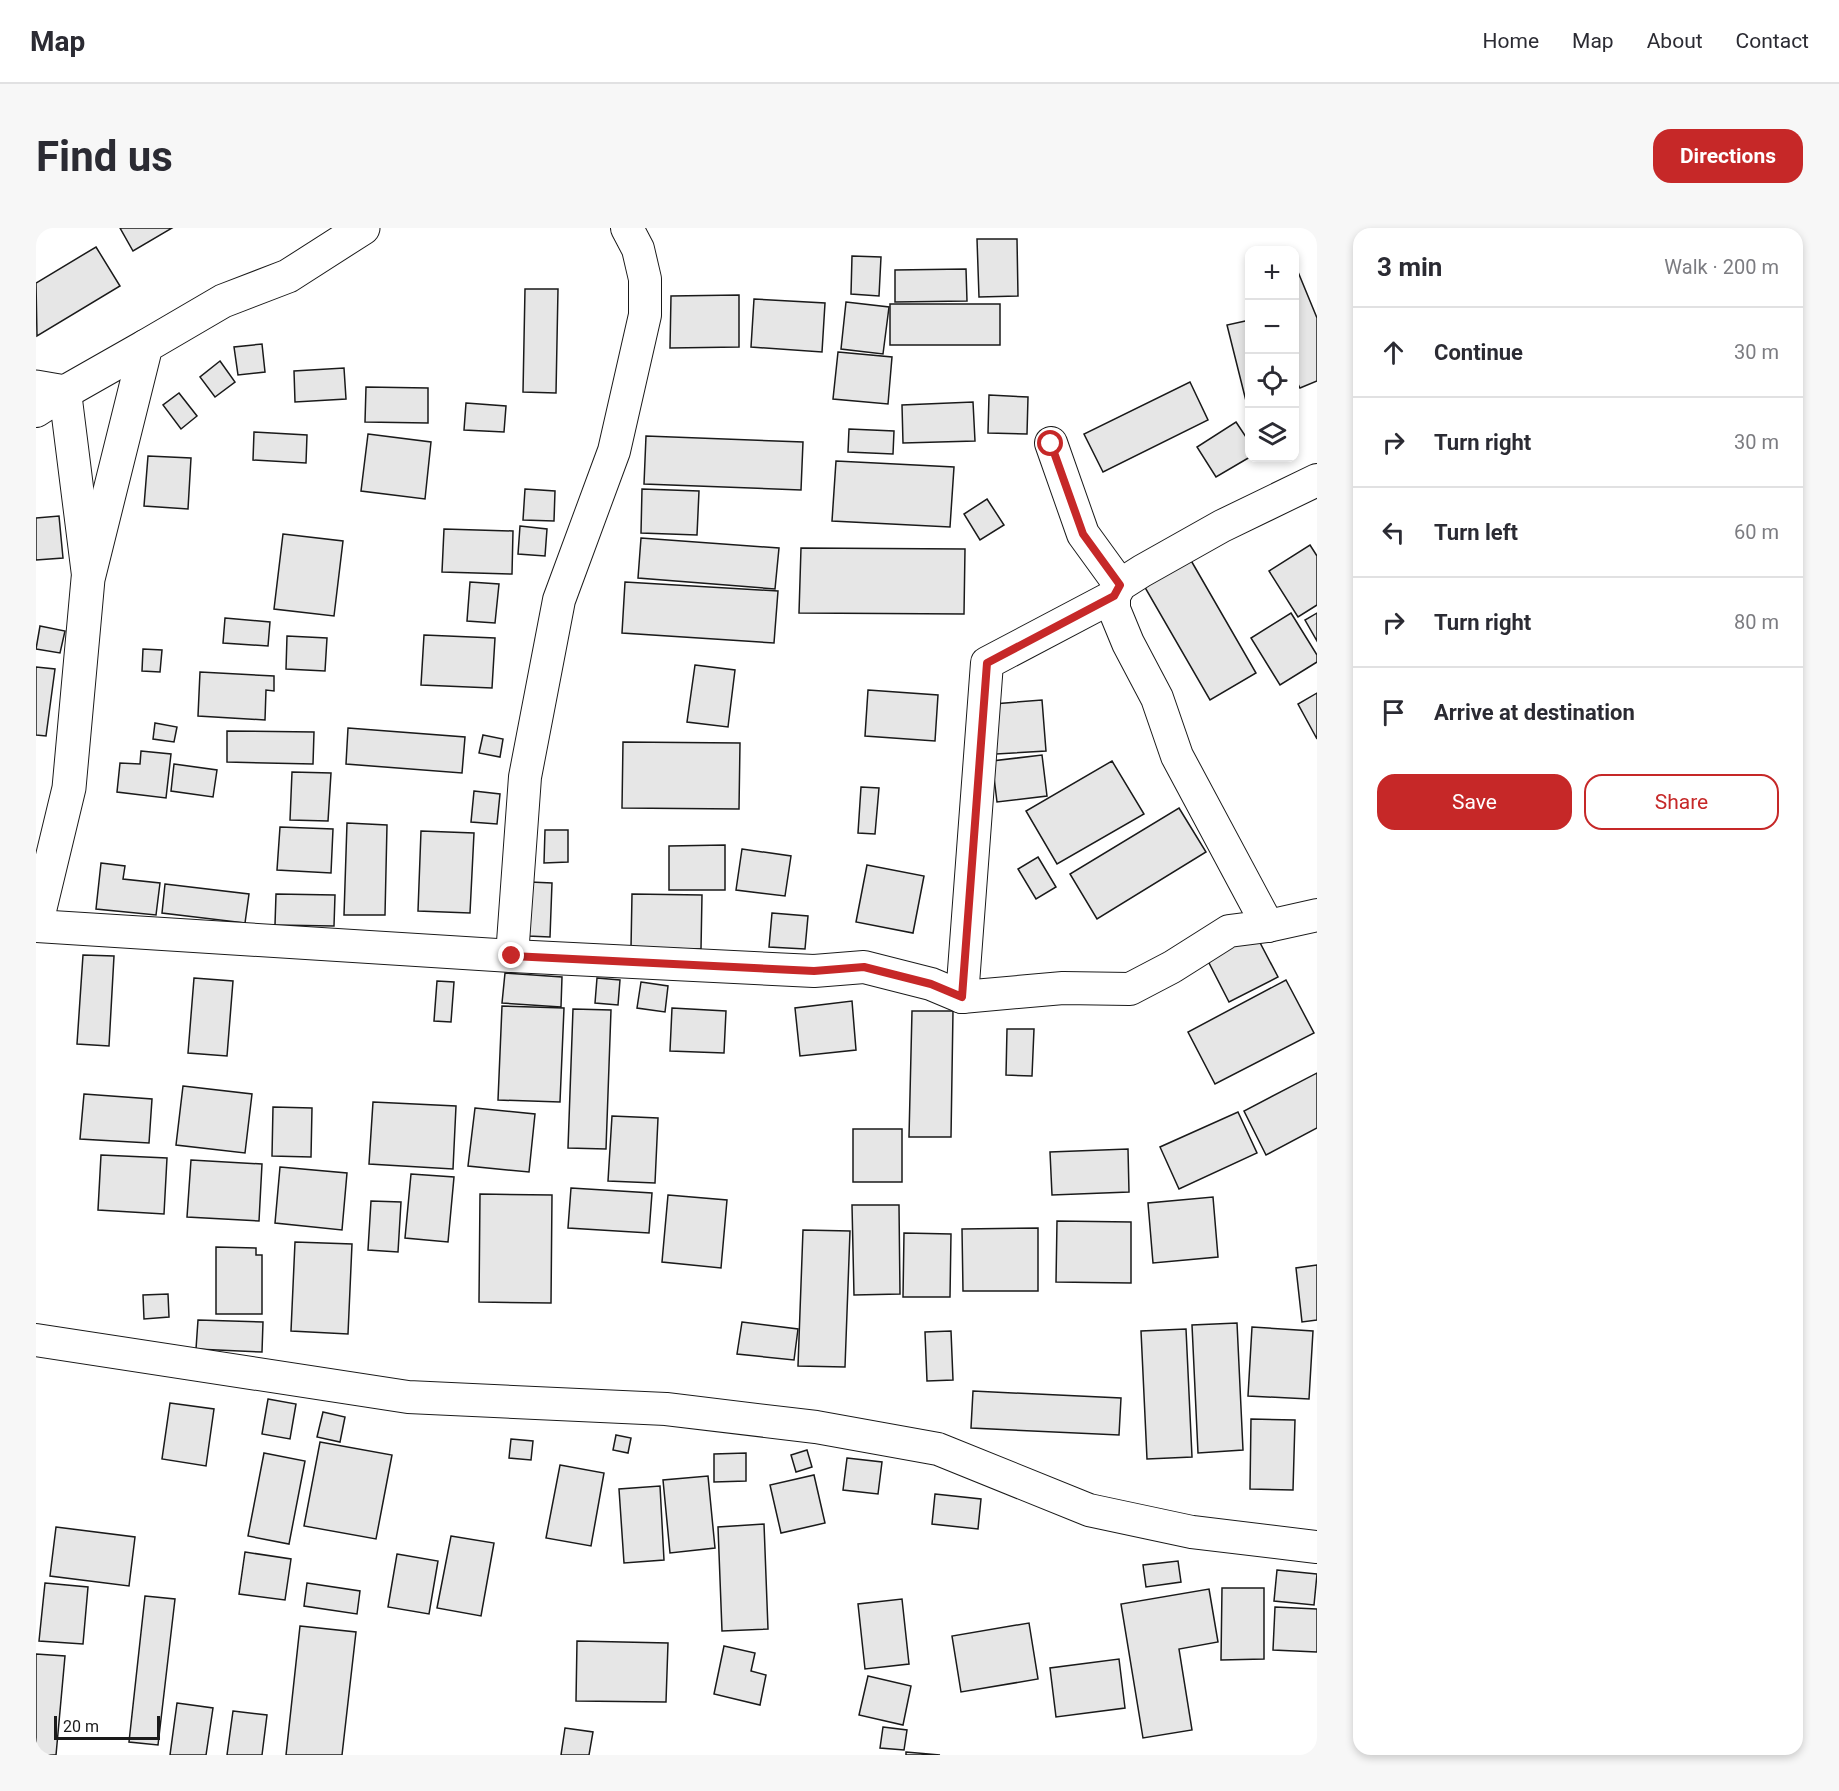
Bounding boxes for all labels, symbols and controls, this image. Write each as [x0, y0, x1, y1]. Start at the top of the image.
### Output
text: Map [30, 25, 85, 58]
text: Home [1483, 29, 1539, 53]
text: Map [1572, 29, 1614, 53]
text: About [1647, 29, 1703, 53]
text: Contact [1736, 29, 1809, 53]
button: Directions [1653, 129, 1803, 183]
text: Find us [36, 132, 173, 181]
map controls [1245, 246, 1299, 462]
button: + [1245, 246, 1299, 300]
text: 3 min [1377, 252, 1442, 282]
text: Walk · 200 m [1664, 255, 1779, 279]
button: − [1245, 300, 1299, 354]
icon: ahead [1377, 336, 1410, 369]
text: Continue [1434, 340, 1523, 365]
text: 30 m [1734, 340, 1779, 364]
button: locate [1245, 354, 1299, 408]
button: layers [1245, 408, 1299, 462]
icon: right [1377, 426, 1410, 459]
route start [1037, 430, 1063, 456]
text: Turn right [1434, 430, 1531, 455]
text: 30 m [1734, 430, 1779, 454]
icon: left [1377, 516, 1410, 549]
text: Turn left [1434, 520, 1518, 545]
text: 60 m [1734, 520, 1779, 544]
icon: right [1377, 606, 1410, 639]
text: Turn right [1434, 610, 1531, 635]
text: 80 m [1734, 610, 1779, 634]
icon: arrive [1377, 696, 1410, 729]
text: Arrive at destination [1434, 700, 1635, 725]
button: Save [1377, 774, 1572, 830]
button: Share [1584, 774, 1779, 830]
route end [498, 942, 524, 968]
scale bar [54, 1713, 160, 1740]
text: 20 m [63, 1717, 99, 1736]

